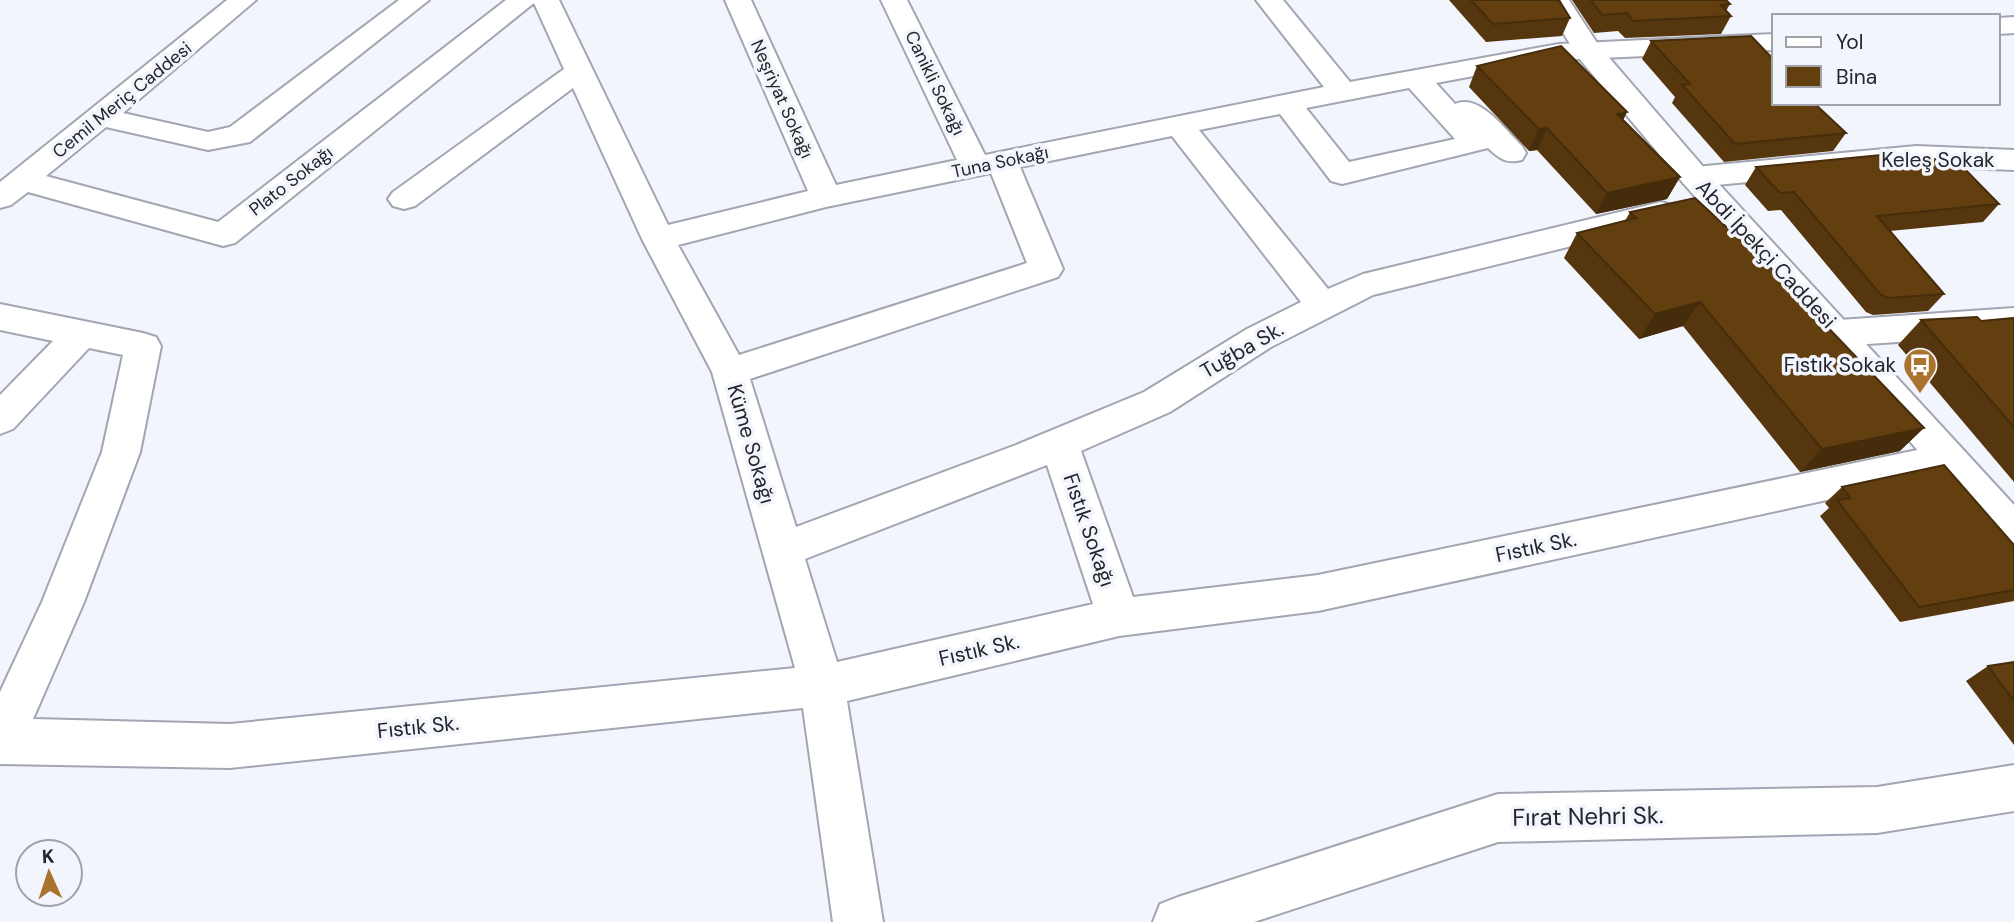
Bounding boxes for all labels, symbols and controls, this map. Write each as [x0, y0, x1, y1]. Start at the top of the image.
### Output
legend [1772, 14, 2000, 105]
street label: Canikli Sokağı [899, 27, 971, 139]
text: Yol [1836, 28, 1864, 56]
street label: Cemil Meriç Caddesi [47, 36, 197, 164]
street label: Neşriyat Sokağı [745, 36, 819, 162]
text: Bina [1836, 63, 1877, 91]
street label: Tuna Sokağı [949, 140, 1051, 184]
street label: Plato Sokağı [244, 141, 338, 221]
street label: Keleş Sokak [1881, 146, 1995, 174]
street label: Abdi İpekçi Caddesi [1690, 174, 1842, 334]
street label: Tuğba Sk. [1195, 315, 1289, 385]
bus stop icon: Fıstık Sokak [1901, 346, 1939, 395]
place label: Fıstık Sokak [1784, 351, 1896, 379]
street label: Küme Sokağı [721, 381, 781, 507]
street label: Fıstık Sokağı [1057, 470, 1121, 590]
street label: Fıstık Sk. [1493, 525, 1579, 569]
street label: Fıstık Sk. [936, 627, 1022, 673]
street label: Fıstık Sk. [376, 709, 460, 745]
street label: Fırat Nehri Sk. [1512, 799, 1664, 833]
north arrow [14, 838, 84, 908]
text: K [41, 844, 55, 869]

